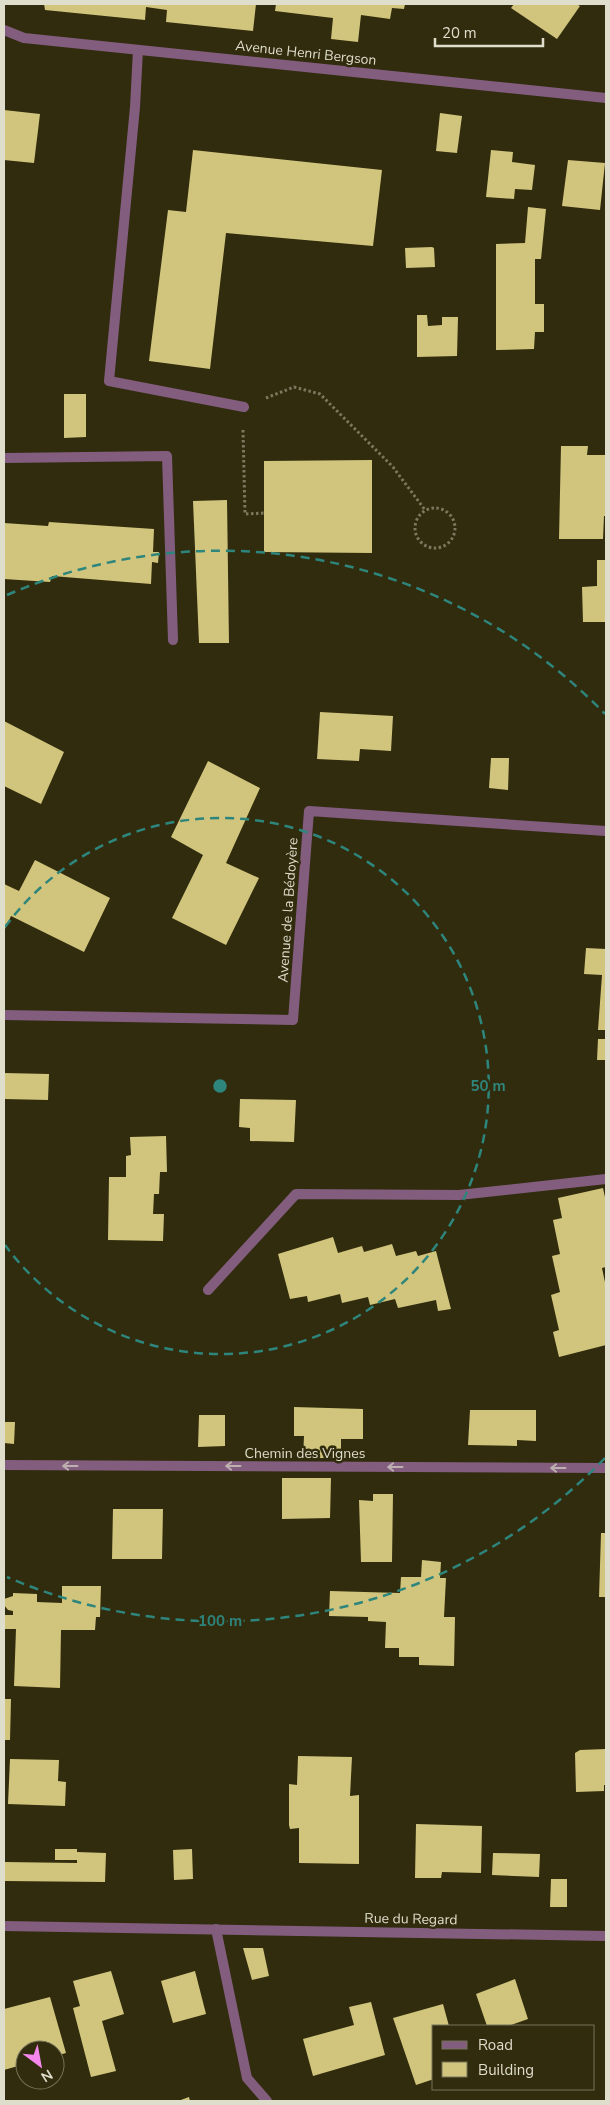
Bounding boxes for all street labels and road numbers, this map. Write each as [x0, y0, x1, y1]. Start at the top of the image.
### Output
street label: Avenue Henri Bergson [235, 36, 377, 70]
street label: Avenue de la Bédoyère [273, 837, 303, 983]
street label: Chemin des Vignes [245, 1444, 366, 1463]
street label: Rue du Regard [364, 1909, 458, 1929]

